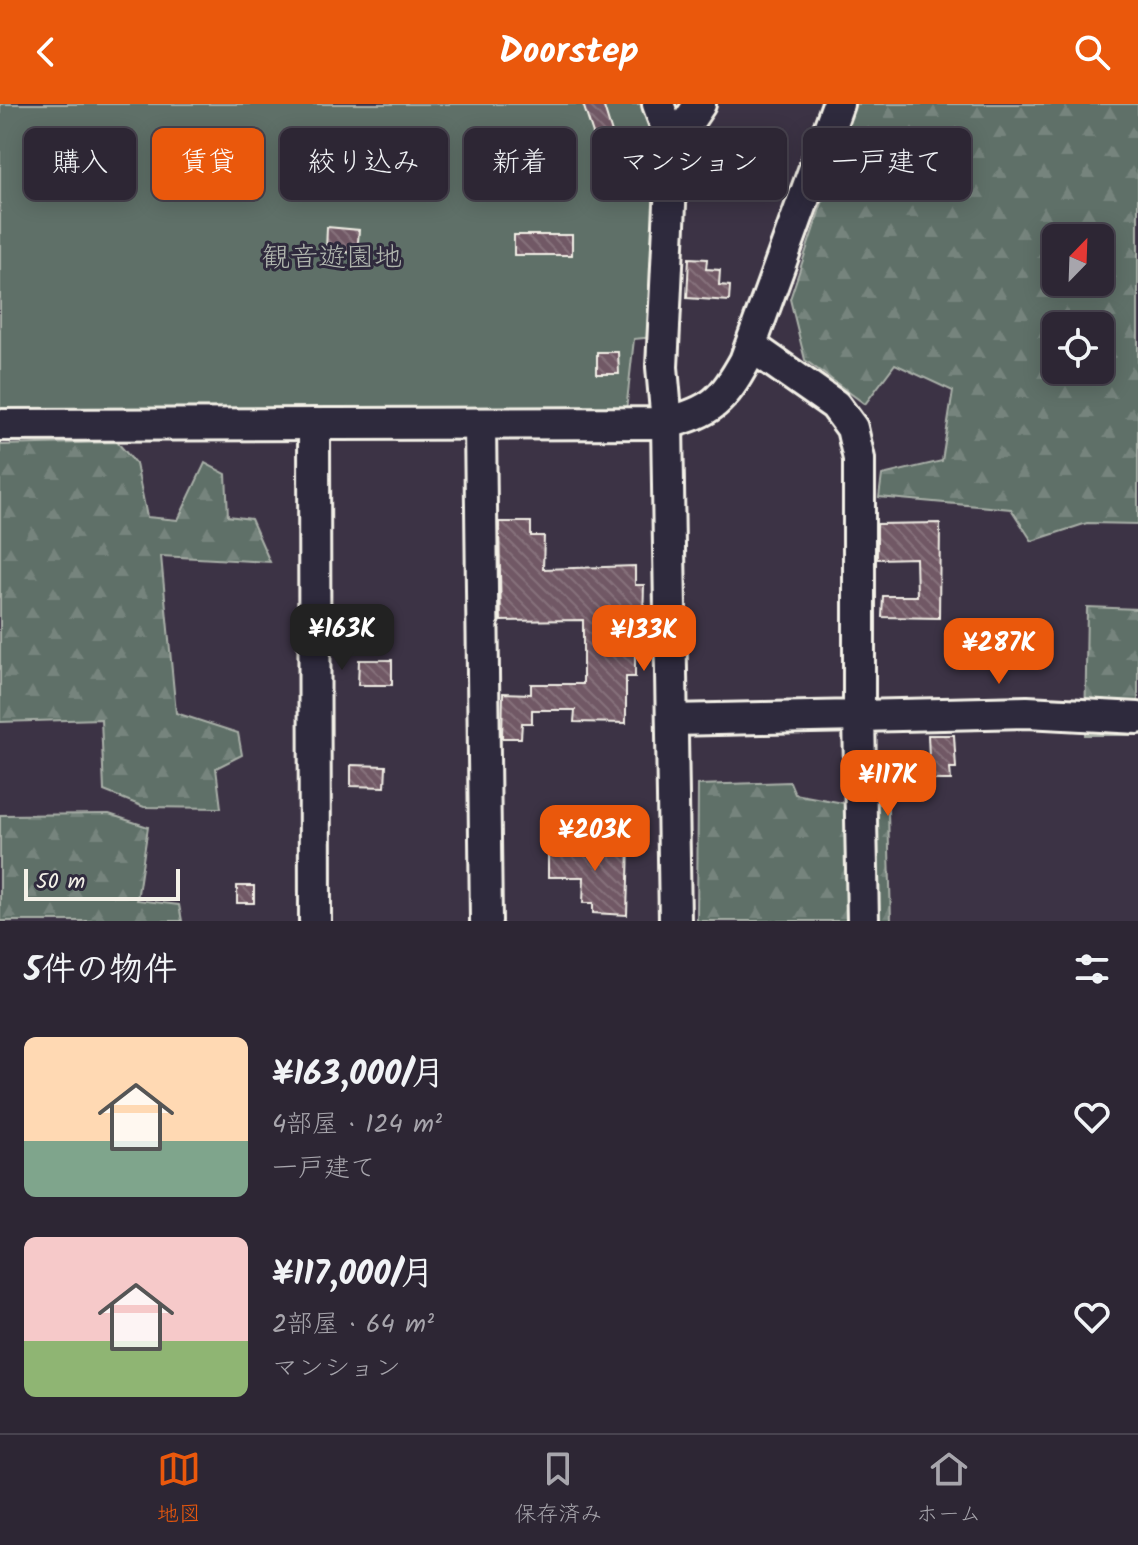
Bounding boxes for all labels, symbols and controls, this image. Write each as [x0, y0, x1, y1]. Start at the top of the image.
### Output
text: Doorstep [499, 24, 639, 81]
icon: back [24, 30, 68, 74]
icon: search [1070, 30, 1114, 74]
chip: 購入 [24, 128, 136, 200]
chip: 賃貸 [152, 128, 264, 200]
chip: 絞り込み [280, 128, 448, 200]
chip: 新着 [464, 128, 576, 200]
chip: マンション [592, 128, 787, 200]
chip: 一戸建て [803, 128, 971, 200]
north arrow [1042, 224, 1114, 296]
map controls [1042, 224, 1114, 384]
park label: 観音遊園地 [262, 236, 402, 281]
button: locate [1042, 312, 1114, 384]
pin: ¥163K [286, 604, 398, 672]
pin: ¥133K [588, 605, 700, 673]
text: ¥163K [308, 609, 376, 651]
text: ¥133K [610, 610, 678, 652]
pin: ¥287K [943, 618, 1055, 686]
text: ¥287K [962, 623, 1036, 665]
pin: ¥117K [832, 750, 944, 818]
text: ¥117K [858, 755, 918, 797]
pin: ¥203K [539, 805, 651, 873]
text: ¥203K [558, 810, 632, 852]
scale bar [24, 865, 180, 901]
text: 50 m [36, 865, 85, 900]
text: 5件の物件 [24, 944, 177, 998]
icon: filters [1070, 947, 1114, 991]
text: ¥163,000/月 [272, 1048, 445, 1102]
icon: home [88, 1069, 184, 1165]
icon: heart [1070, 1095, 1114, 1139]
text: 4部屋 · 124 m² [272, 1104, 442, 1146]
text: 一戸建て [272, 1148, 376, 1190]
text: ¥117,000/月 [272, 1248, 434, 1302]
icon: home [88, 1269, 184, 1365]
icon: heart [1070, 1295, 1114, 1339]
text: 2部屋 · 64 m² [272, 1304, 434, 1346]
text: マンション [272, 1348, 401, 1390]
tab: 地図 [157, 1447, 201, 1533]
tab: 保存済み [514, 1447, 602, 1533]
tab: ホーム [916, 1447, 981, 1533]

